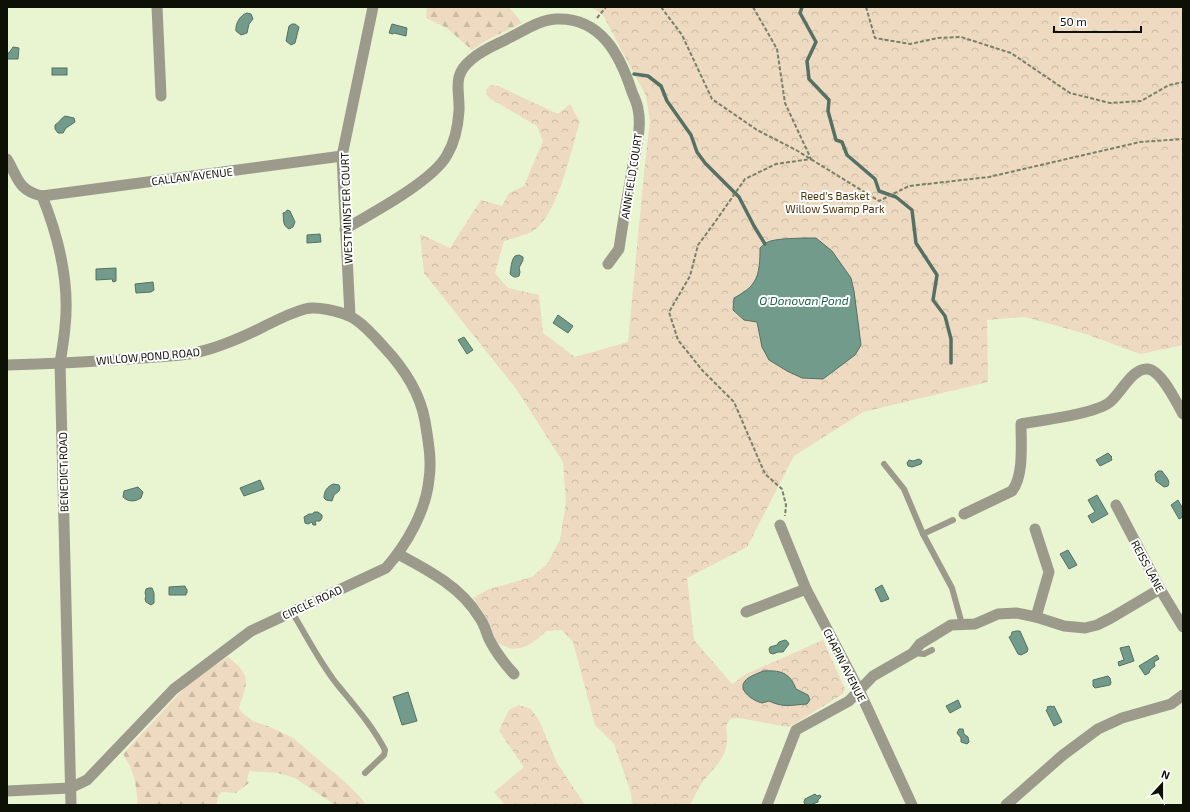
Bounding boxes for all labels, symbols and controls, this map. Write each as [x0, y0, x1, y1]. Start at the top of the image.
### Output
scale bar [1054, 8, 1141, 34]
text: 50 m [1060, 14, 1087, 28]
street label: ANNFIELD COURT [618, 132, 644, 220]
street label: WESTMINSTER COURT [338, 152, 354, 264]
street label: CALLAN AVENUE [151, 165, 233, 187]
park label: Reed's Basket Willow Swamp Park [785, 189, 885, 215]
water label: O'Donovan Pond [759, 293, 849, 307]
street label: WILLOW POND ROAD [96, 345, 200, 367]
street label: BENEDICT ROAD [56, 432, 70, 512]
street label: REISS LANE [1129, 538, 1167, 594]
street label: CIRCLE ROAD [280, 582, 344, 622]
street label: CHAPIN AVENUE [821, 626, 869, 704]
north arrow [1142, 764, 1182, 804]
text: N [1160, 767, 1172, 782]

